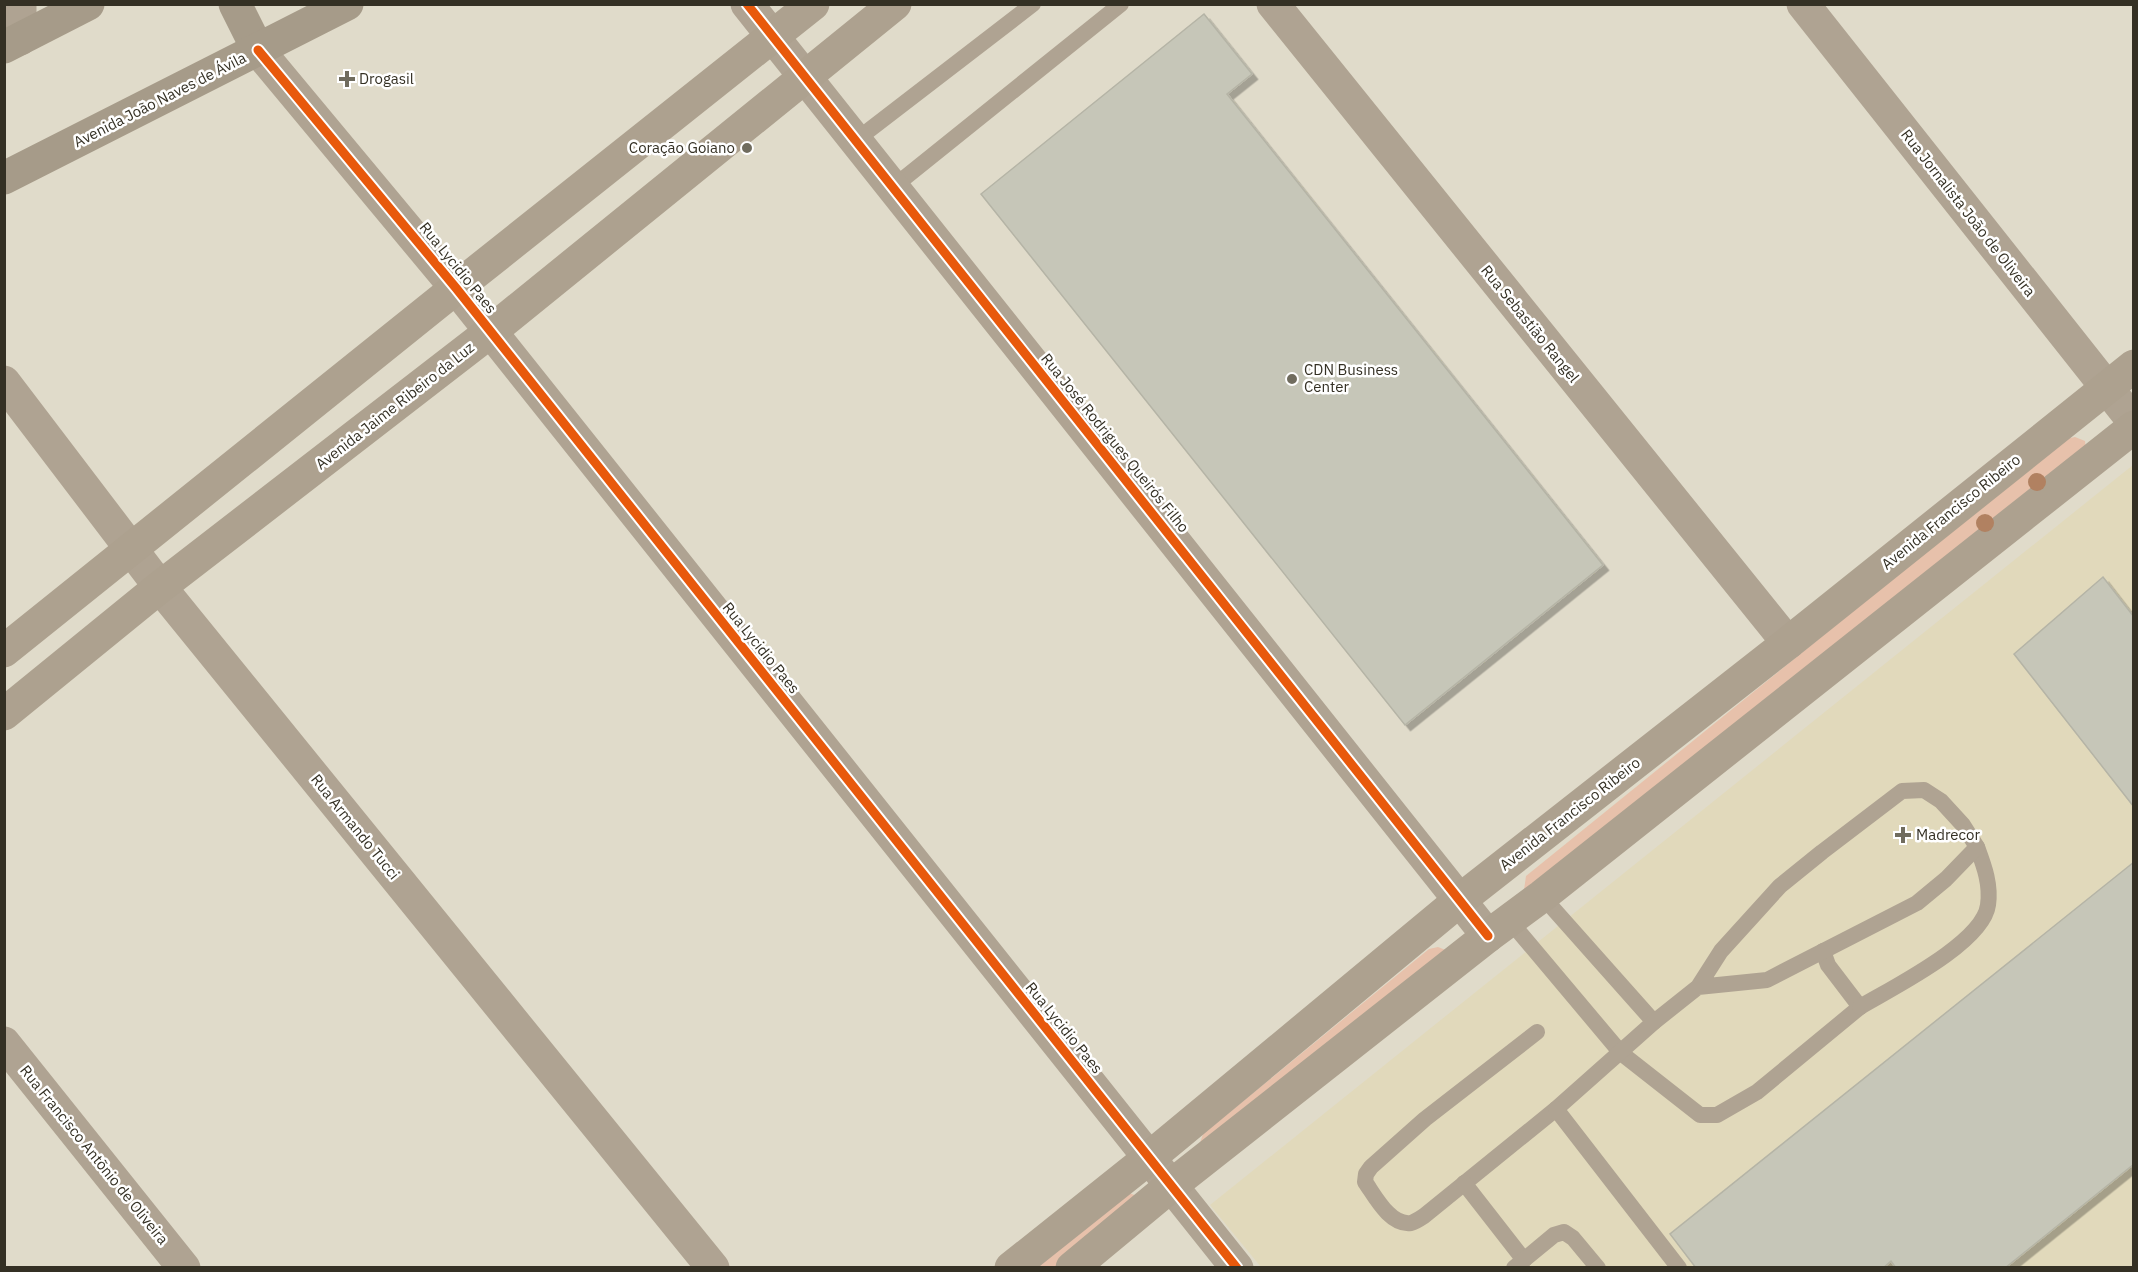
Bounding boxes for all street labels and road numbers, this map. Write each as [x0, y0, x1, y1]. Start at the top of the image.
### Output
street label: Avenida João Naves de Ávila [70, 48, 249, 151]
street label: Rua Jornalista João de Oliveira [1897, 125, 2040, 300]
street label: Rua Lycidio Paes [416, 218, 501, 317]
street label: Rua Sebastião Rangel [1477, 261, 1584, 386]
street label: Avenida Jaime Ribeiro da Luz [312, 338, 478, 473]
street label: Rua José Rodrigues Queirós Filho [1037, 349, 1194, 536]
street label: Avenida Francisco Ribeiro [1877, 450, 2024, 574]
street label: Rua Lycidio Paes [719, 598, 804, 697]
street label: Avenida Francisco Ribeiro [1496, 753, 1644, 874]
street label: Rua Armando Tucci [307, 770, 404, 883]
street label: Rua Lycidio Paes [1022, 978, 1107, 1077]
street label: Rua Francisco Antõnio de Oliveira [16, 1061, 173, 1248]

